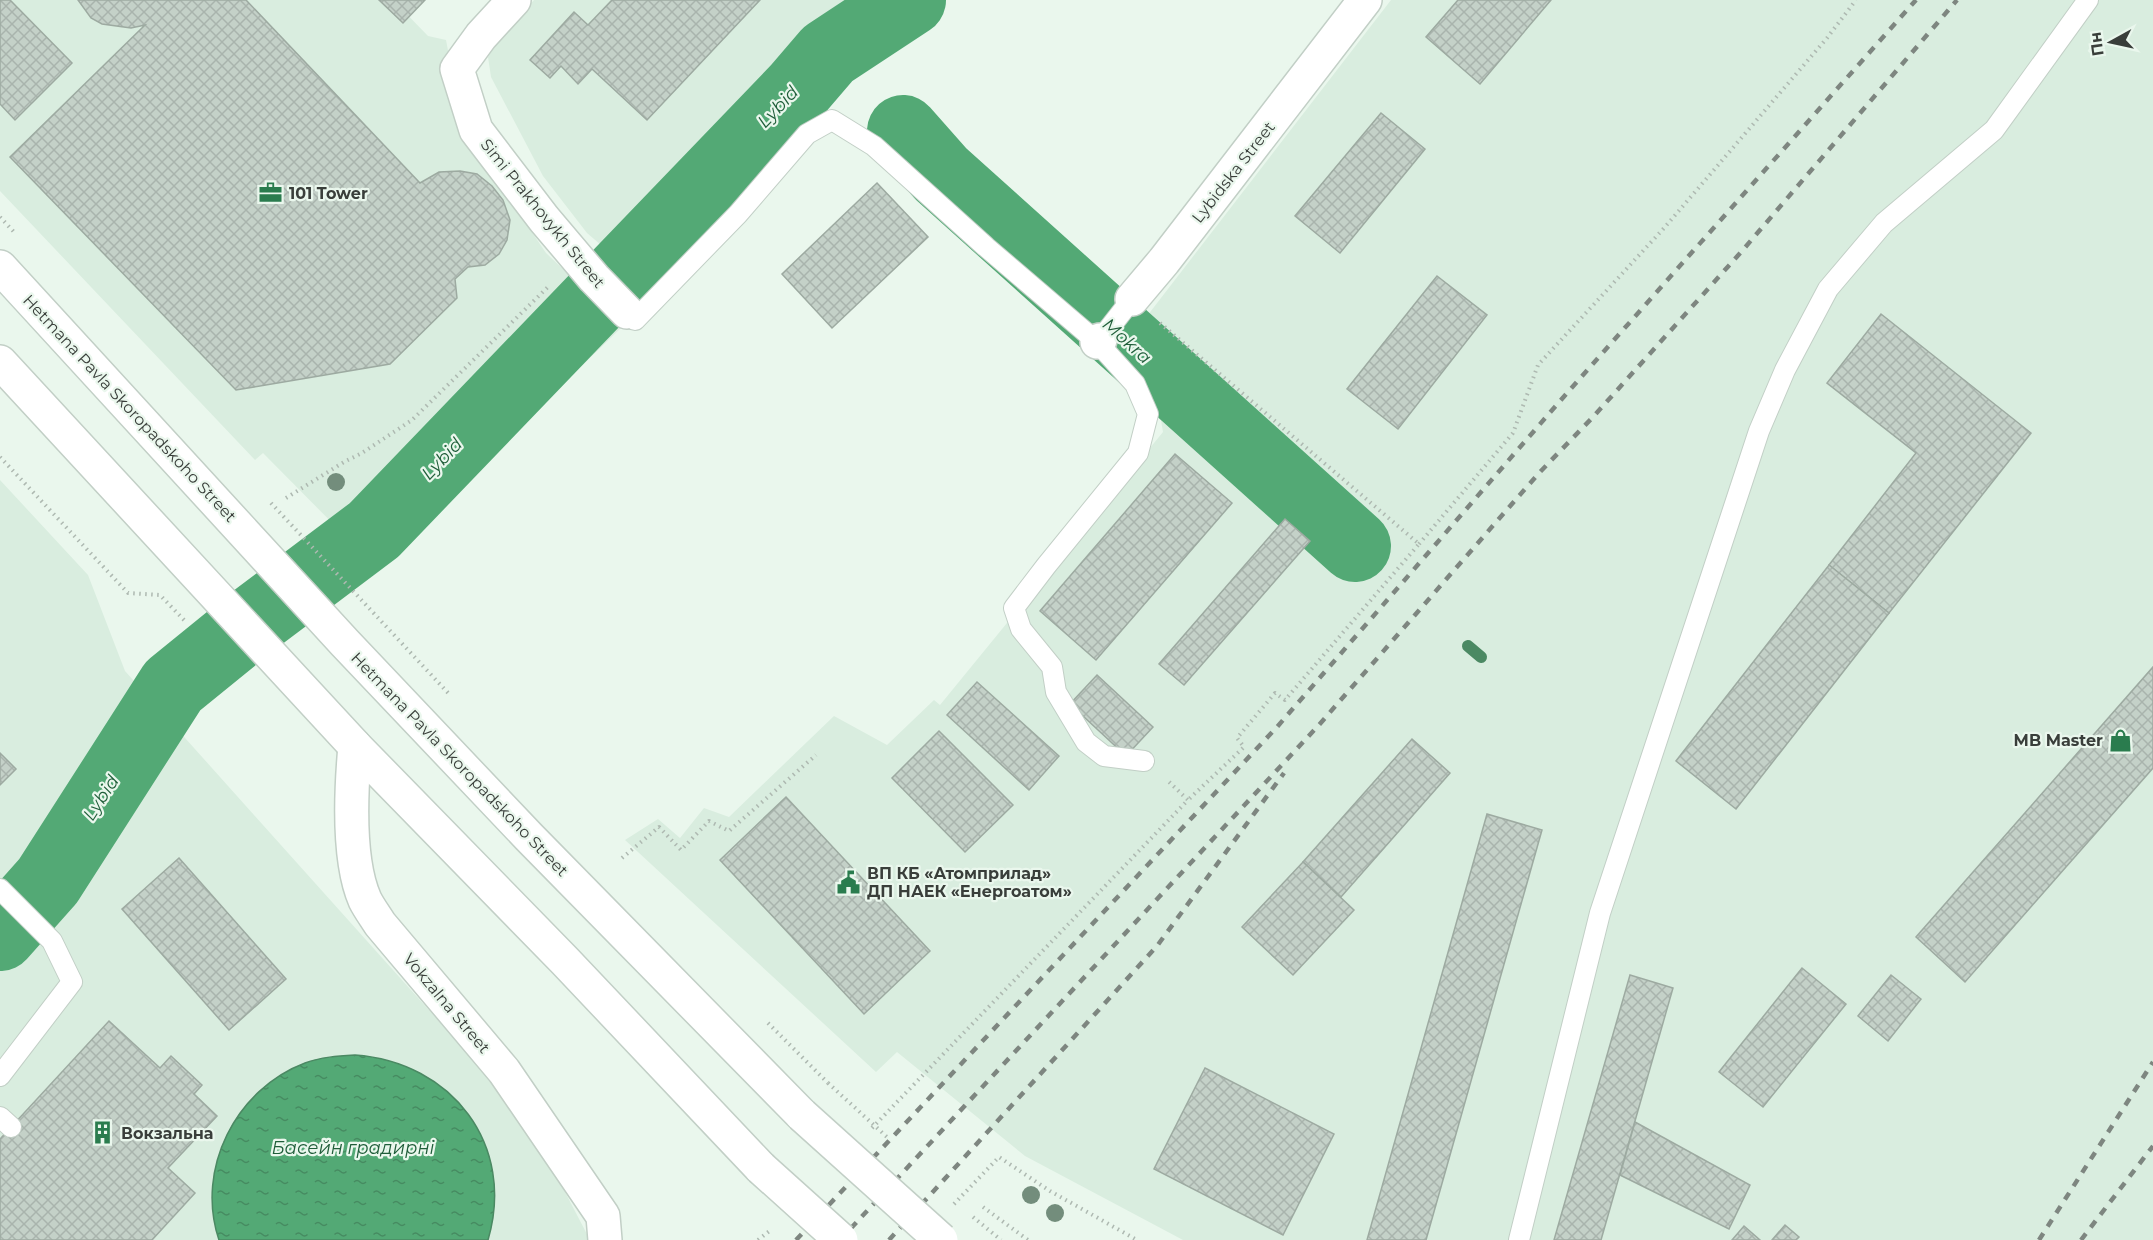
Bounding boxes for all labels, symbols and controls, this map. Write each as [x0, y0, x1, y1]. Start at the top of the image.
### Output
north arrow [2081, 12, 2141, 72]
text: Пн [2086, 31, 2108, 57]
water label: Lybid [753, 81, 804, 132]
street label: Lybidska Street [1188, 117, 1279, 227]
street label: Simi Prakhovykh Street [477, 135, 609, 292]
office icon: 101 Tower [258, 180, 284, 206]
place label: 101 Tower [289, 184, 368, 203]
street label: Hetmana Pavla Skoropadskoho Street [19, 291, 241, 526]
water label: Mokra [1098, 313, 1156, 369]
water label: Lybid [417, 433, 468, 484]
street label: Hetmana Pavla Skoropadskoho Street [347, 648, 572, 881]
shop icon: MB Master [2108, 727, 2134, 753]
place label: MB Master [2014, 731, 2103, 750]
water label: Lybid [78, 771, 124, 825]
place label: ВП КБ «Атомприлад» ДП НАЕК «Енергоатом» [867, 864, 1072, 901]
public building icon: ВП КБ «Атомприлад» ДП НАЕК «Енергоатом» [836, 869, 862, 895]
street label: Vokzalna Street [399, 950, 494, 1057]
building icon: Вокзальна [90, 1120, 116, 1146]
place label: Вокзальна [121, 1124, 213, 1143]
water label: Басейн градирні [271, 1137, 435, 1159]

